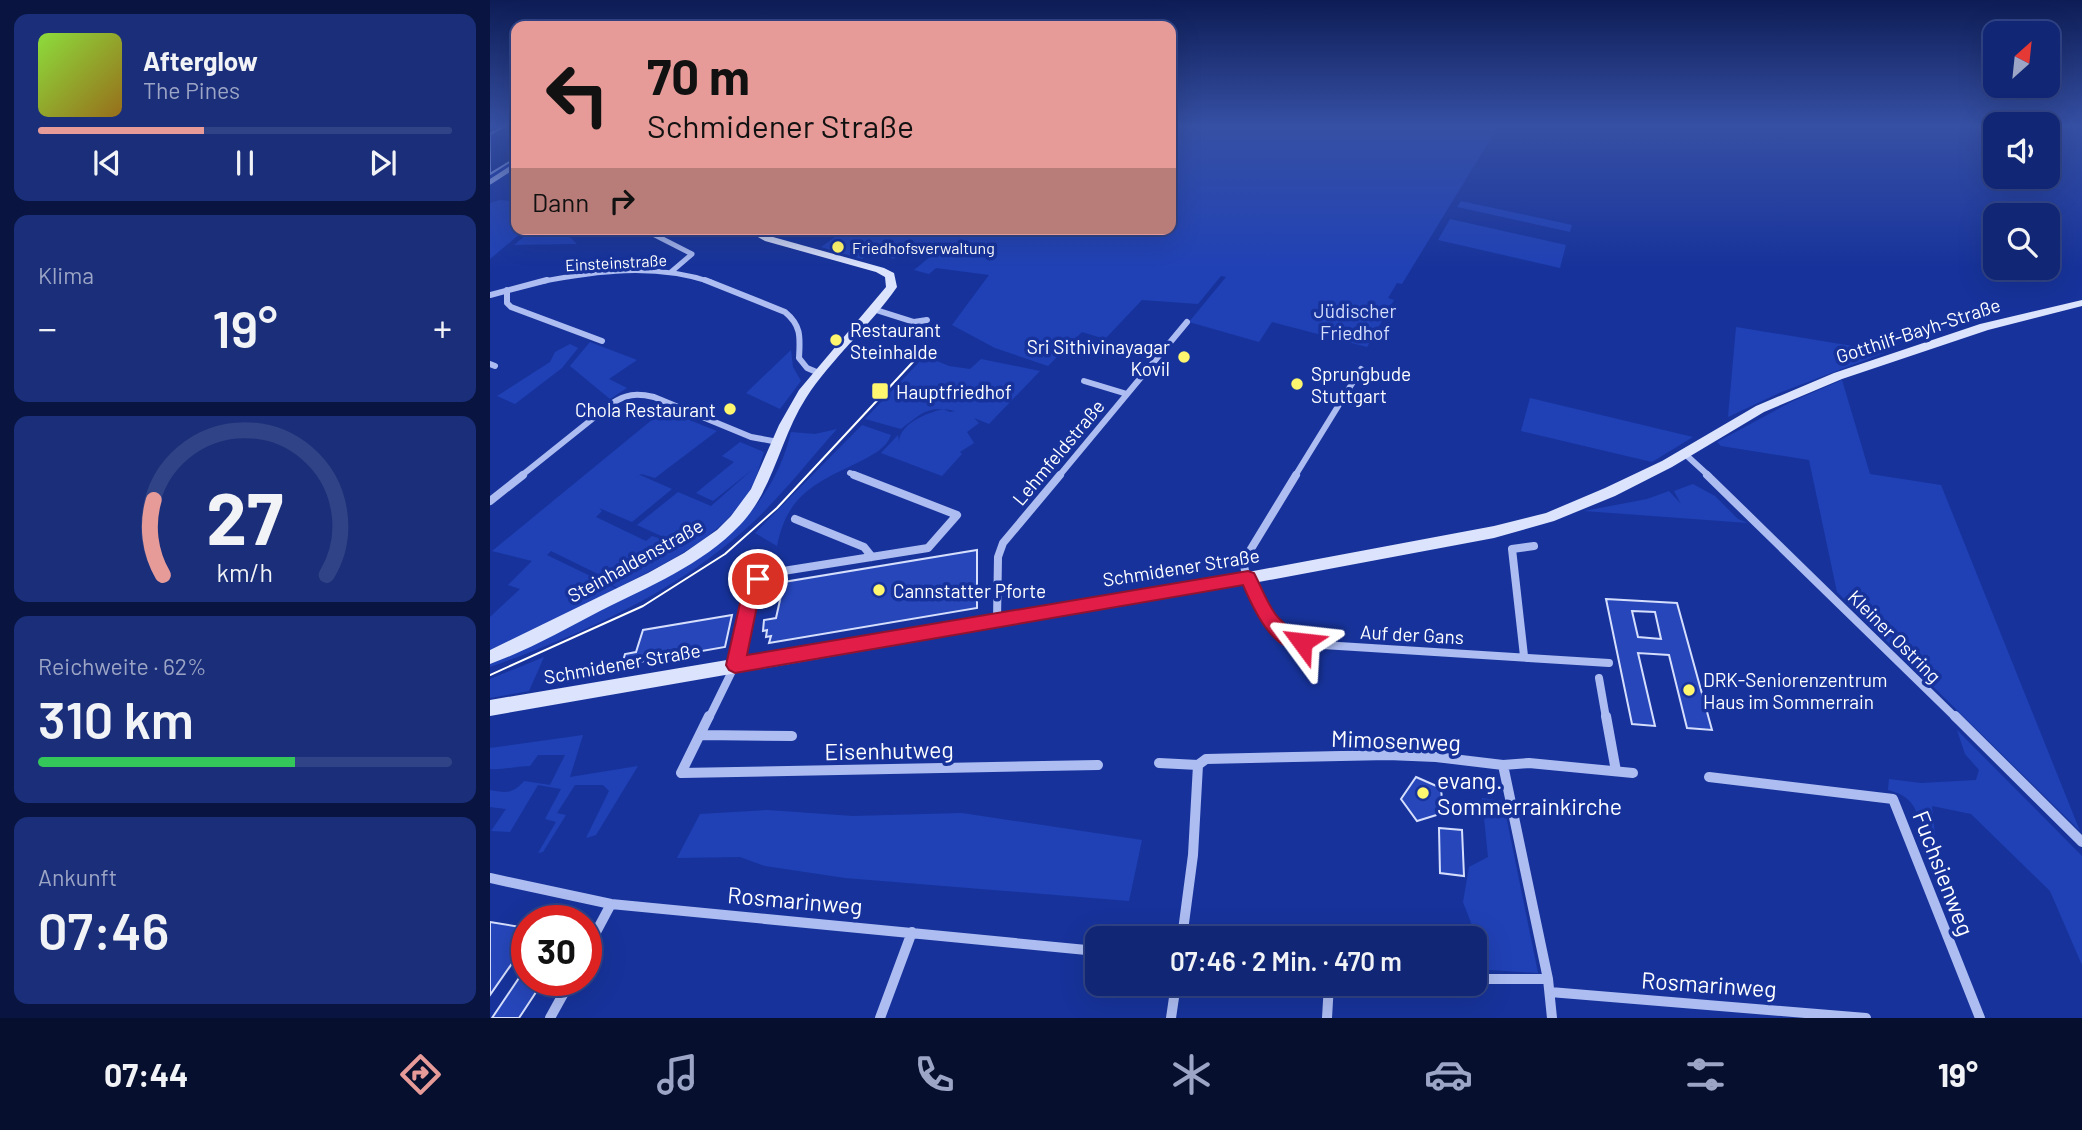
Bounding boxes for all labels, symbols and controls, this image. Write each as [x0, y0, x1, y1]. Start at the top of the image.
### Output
north arrow [1983, 21, 2060, 98]
map controls [1983, 21, 2060, 280]
text: Afterglow [143, 45, 258, 76]
text: 70 m [647, 46, 750, 105]
icon: left [532, 49, 623, 140]
text: The Pines [143, 76, 240, 104]
text: Schmidener Straße [647, 106, 914, 144]
button: sound [1983, 112, 2060, 189]
icon: previous [88, 144, 126, 182]
icon: pause [226, 144, 264, 182]
icon: next [364, 144, 402, 182]
icon: right [603, 182, 641, 220]
text: Dann [532, 186, 589, 217]
button: search [1983, 203, 2060, 280]
place label: Friedhofsverwaltung [852, 238, 995, 257]
marker: Friedhofsverwaltung [830, 239, 846, 255]
street label: Einsteinstraße [565, 250, 667, 274]
text: Klima [38, 261, 94, 289]
street label: Gotthilf-Bayh-Straße [1833, 293, 2003, 367]
text: 19° [212, 296, 278, 358]
park label: Jüdischer Friedhof [1314, 299, 1396, 344]
text: − [38, 304, 57, 350]
text: + [433, 304, 452, 350]
place label: Restaurant Steinhalde [850, 318, 941, 363]
marker: Restaurant Steinhalde [828, 332, 844, 348]
place label: Sri Sithivinayagar Kovil [1027, 335, 1170, 380]
marker: Sri Sithivinayagar Kovil [1176, 349, 1192, 365]
place label: Sprungbude Stuttgart [1311, 362, 1411, 407]
marker: Sprungbude Stuttgart [1289, 376, 1305, 392]
place label: Hauptfriedhof [896, 380, 1012, 403]
marker: Hauptfriedhof [870, 381, 890, 401]
street label: Lehmfeldstraße [1007, 394, 1109, 510]
place label: Chola Restaurant [575, 398, 716, 421]
marker: Chola Restaurant [722, 401, 738, 417]
text: 27 [207, 472, 283, 560]
street label: Steinhaldenstraße [563, 513, 707, 607]
street label: Schmidener Straße [1101, 543, 1261, 591]
pin [728, 549, 788, 609]
text: km/h [217, 557, 273, 587]
icon: arrive [739, 560, 777, 598]
place label: Cannstatter Pforte [893, 579, 1046, 602]
marker: Cannstatter Pforte [871, 582, 887, 598]
street label: Kleiner Ostring [1844, 585, 1946, 687]
position arrow [1265, 605, 1339, 679]
street label: Auf der Gans [1359, 620, 1465, 648]
street label: Schmidener Straße [542, 638, 702, 688]
text: Reichweite · 62% [38, 652, 207, 680]
place label: DRK-Seniorenzentrum Haus im Sommerrain [1703, 668, 1888, 713]
marker: DRK-Seniorenzentrum Haus im Sommerrain [1681, 682, 1697, 698]
text: 310 km [38, 687, 194, 749]
street label: Mimosenweg [1331, 724, 1461, 756]
street label: Eisenhutweg [824, 735, 954, 765]
place label: evang. Sommerrainkirche [1437, 766, 1622, 820]
marker: evang. Sommerrainkirche [1415, 785, 1431, 801]
street label: Fuchsienweg [1907, 807, 1981, 939]
text: Ankunft [38, 863, 117, 891]
street label: Rosmarinweg [726, 880, 864, 920]
text: 07:46 [38, 898, 169, 960]
speed limit sign: 30 [511, 905, 602, 996]
text: 07:46 · 2 Min. · 470 m [1170, 945, 1402, 976]
street label: Rosmarinweg [1640, 965, 1778, 1003]
icon: directions [396, 1050, 445, 1099]
icon: music [653, 1050, 702, 1099]
icon: phone [910, 1050, 959, 1099]
icon: climate [1167, 1050, 1216, 1099]
icon: car [1424, 1050, 1473, 1099]
icon: filters [1681, 1050, 1730, 1099]
text: 07:44 [104, 1055, 188, 1093]
text: 19° [1938, 1055, 1978, 1093]

